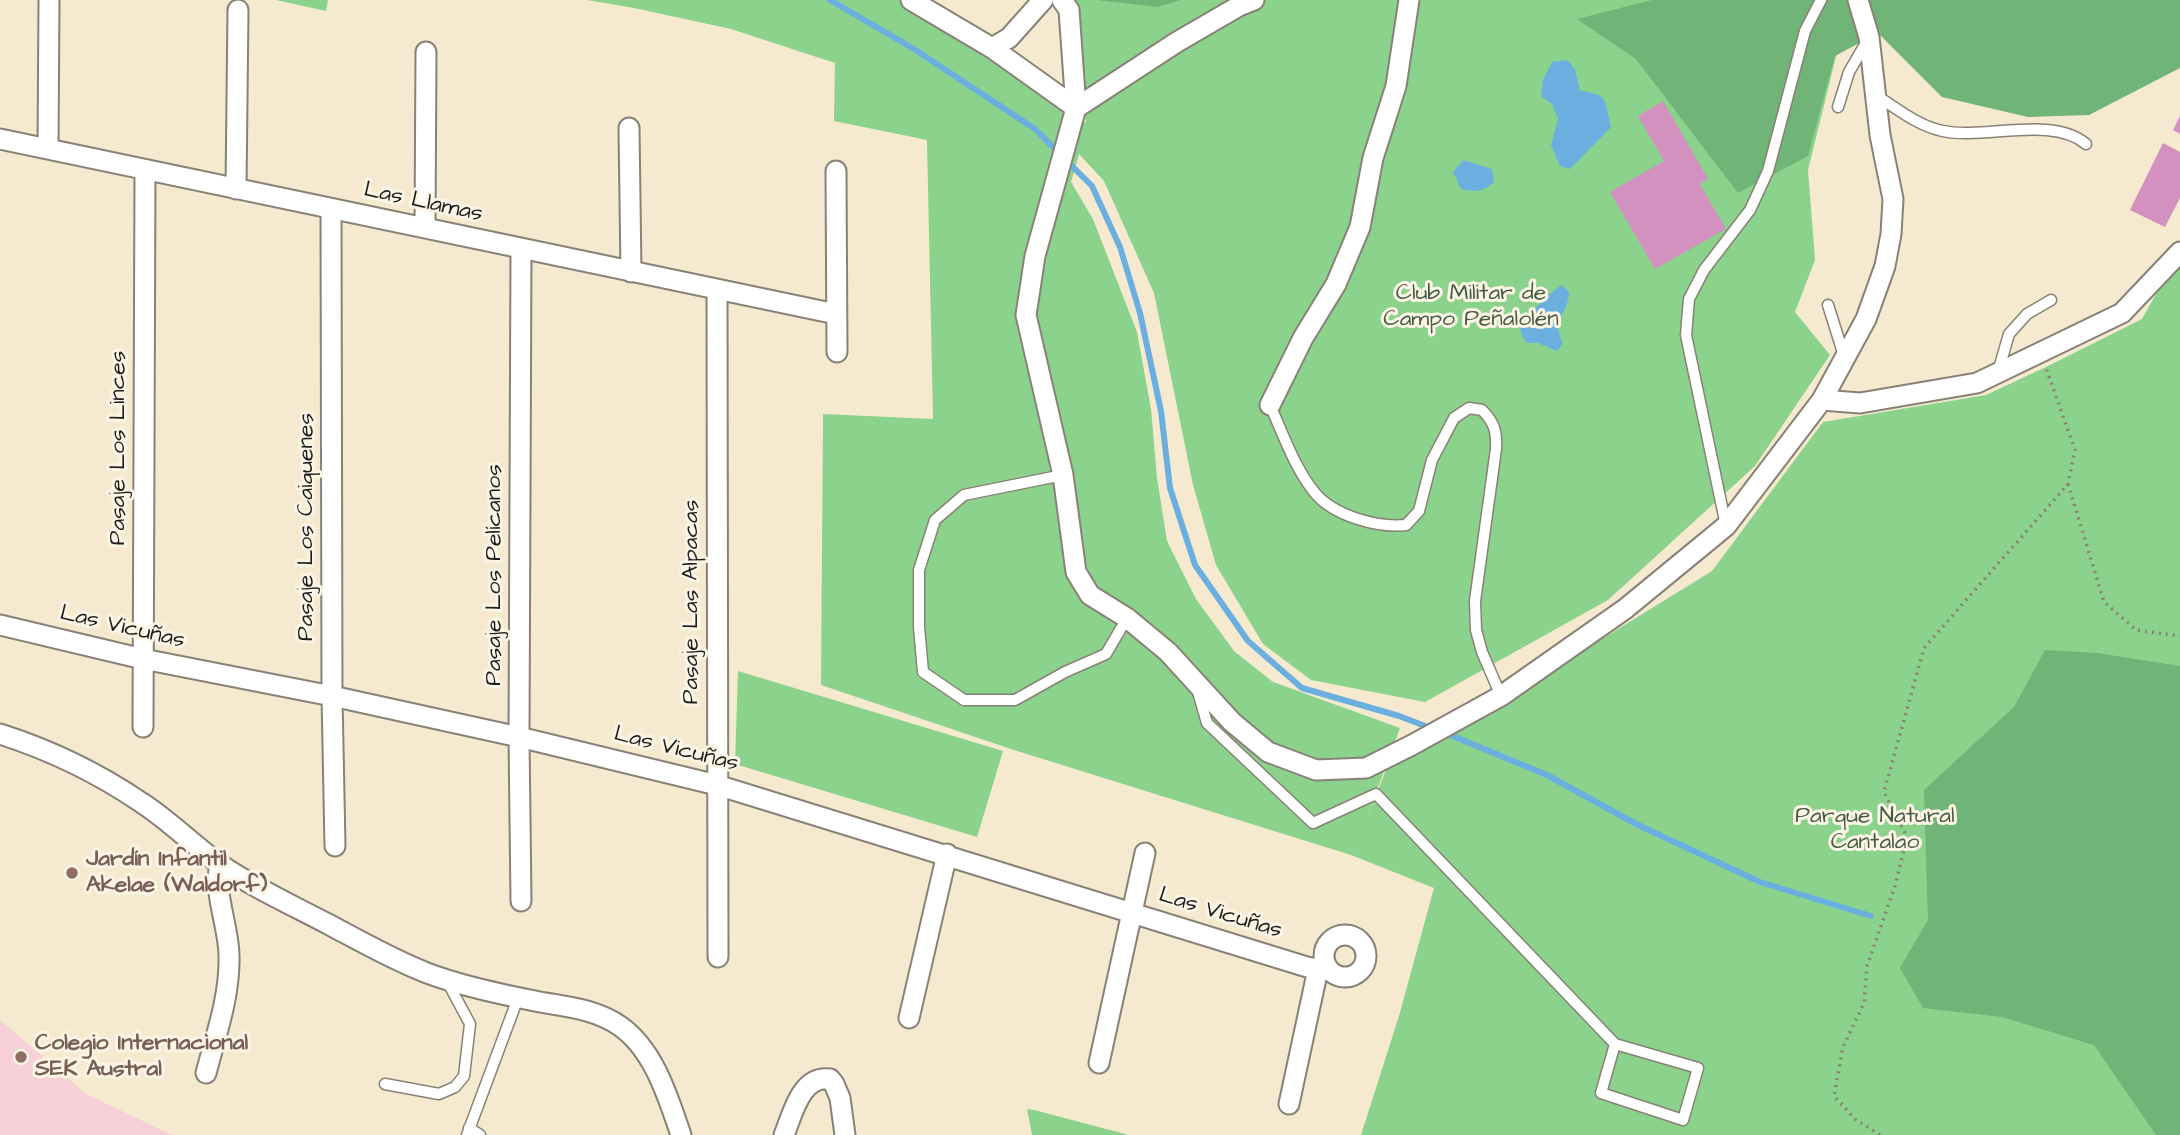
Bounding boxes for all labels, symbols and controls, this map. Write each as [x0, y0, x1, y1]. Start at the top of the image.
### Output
street label: Las Llamas [361, 177, 485, 229]
park label: Club Militar de Campo Peñalolén [1383, 280, 1559, 334]
street label: Pasaje Los Linces [105, 351, 133, 545]
street label: Pasaje Los Caiquenes [293, 413, 321, 641]
street label: Pasaje Los Pelícanos [481, 464, 509, 686]
street label: Pasaje Las Alpacas [678, 500, 706, 704]
street label: Las Vicuñas [57, 600, 187, 656]
street label: Las Vicuñas [611, 721, 741, 779]
park label: Parque Natural Cantalao [1795, 803, 1955, 857]
place label: Jardín Infantil Akelae (Waldorf) [86, 846, 267, 900]
marker: Jardín Infantil Akelae (Waldorf) [64, 865, 80, 881]
street label: Las Vicuñas [1155, 882, 1285, 946]
place label: Colegio Internacional SEK Austral [35, 1030, 248, 1084]
marker: Colegio Internacional SEK Austral [13, 1049, 29, 1065]

